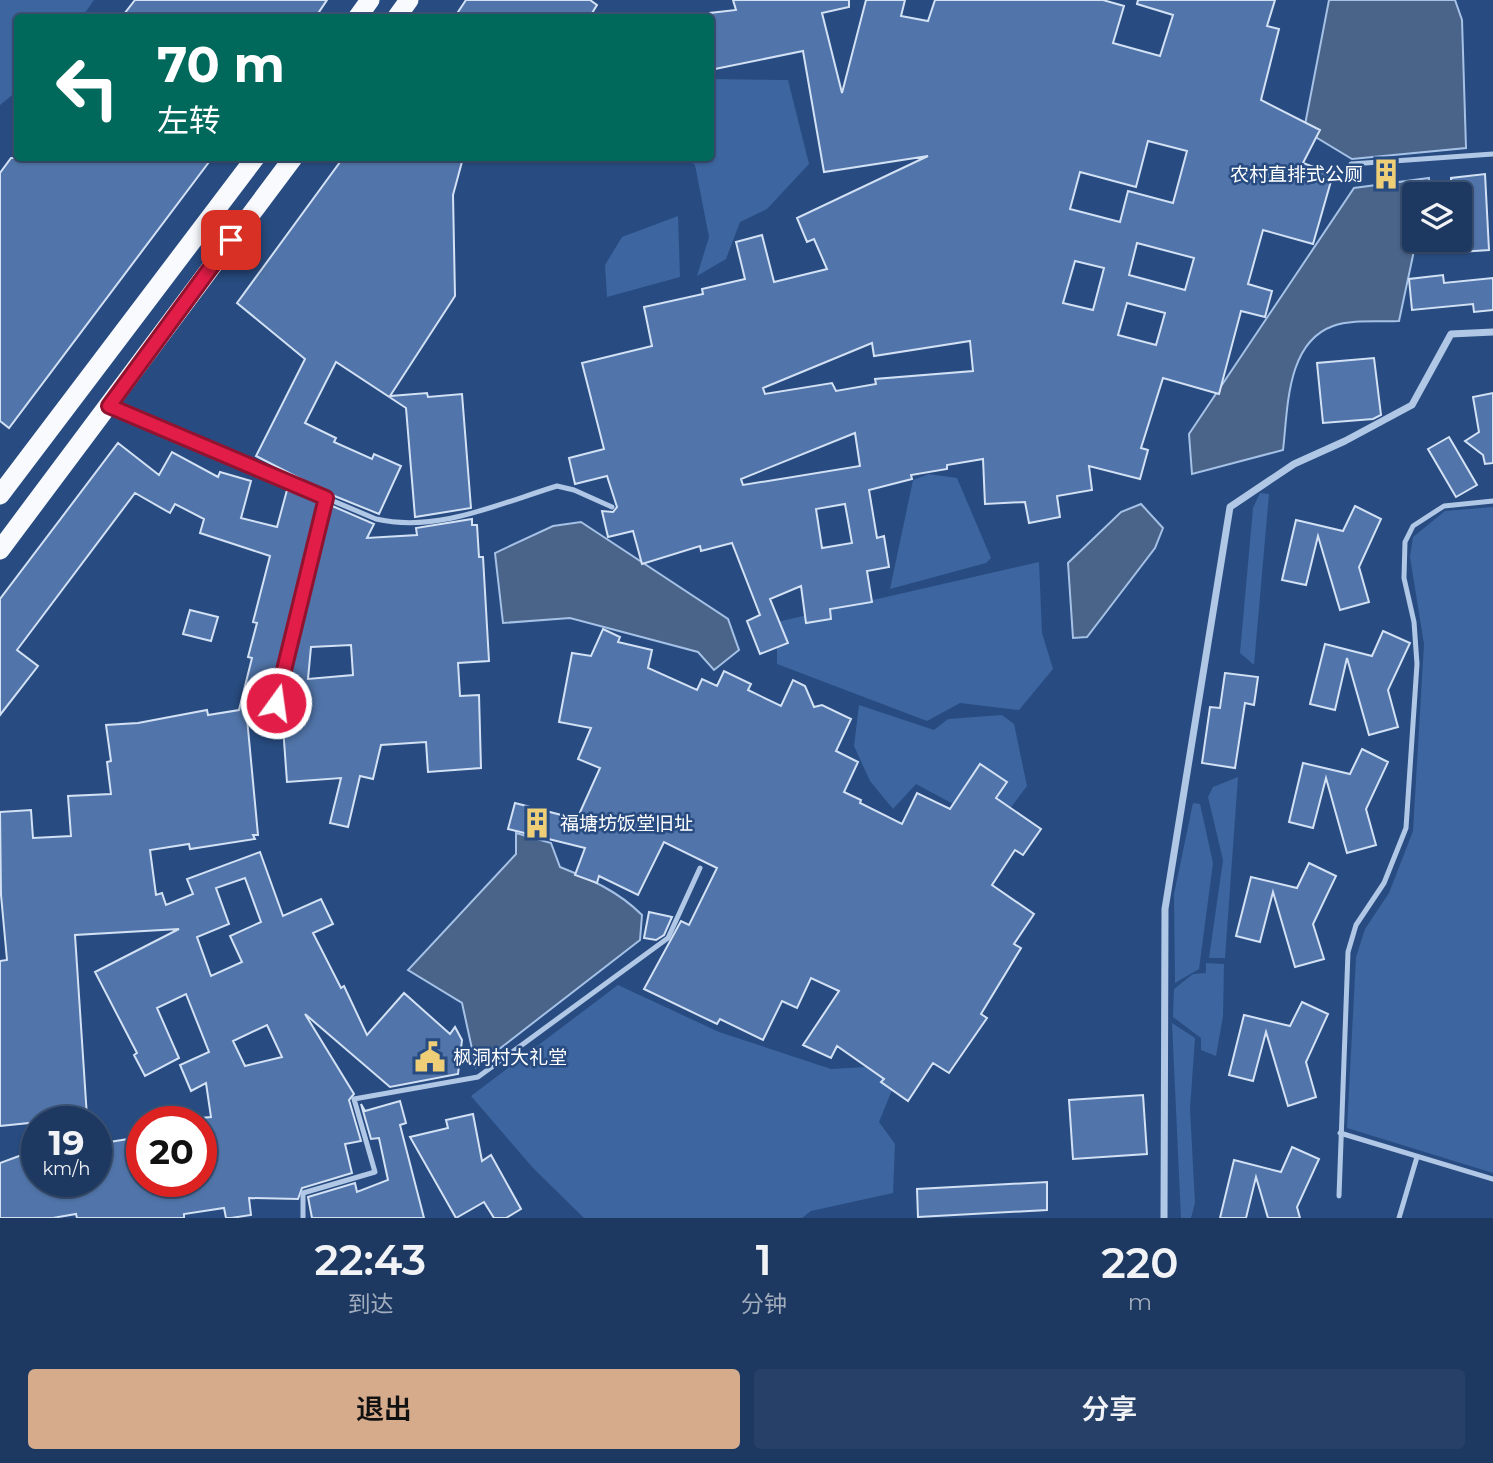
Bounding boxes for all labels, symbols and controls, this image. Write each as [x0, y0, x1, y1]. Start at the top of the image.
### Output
text: 70 m [157, 35, 285, 94]
icon: left [42, 42, 133, 133]
text: 左转 [157, 101, 221, 140]
building icon: 农村直排式公厕 [1369, 157, 1403, 191]
place label: 农村直排式公厕 [1230, 163, 1363, 186]
map controls [1402, 182, 1472, 252]
button: layers [1402, 182, 1472, 252]
pin [201, 210, 261, 270]
icon: arrive [212, 221, 250, 259]
position arrow [239, 666, 313, 740]
building icon: 福塘坊饭堂旧址 [520, 806, 554, 840]
place label: 福塘坊饭堂旧址 [560, 812, 693, 835]
public building icon: 枫洞村大礼堂 [413, 1040, 447, 1074]
place label: 枫洞村大礼堂 [453, 1046, 567, 1069]
speed limit sign: 20 [126, 1106, 217, 1197]
text: 19 [48, 1121, 85, 1164]
text: km/h [42, 1158, 91, 1180]
text: 22:43 [315, 1234, 426, 1286]
text: 1 [756, 1234, 772, 1286]
text: 220 [1101, 1237, 1178, 1289]
text: m [1128, 1288, 1152, 1316]
text: 到达 [347, 1290, 393, 1318]
text: 分钟 [741, 1290, 787, 1318]
button: 退出 [28, 1369, 740, 1449]
button: 分享 [754, 1369, 1465, 1449]

